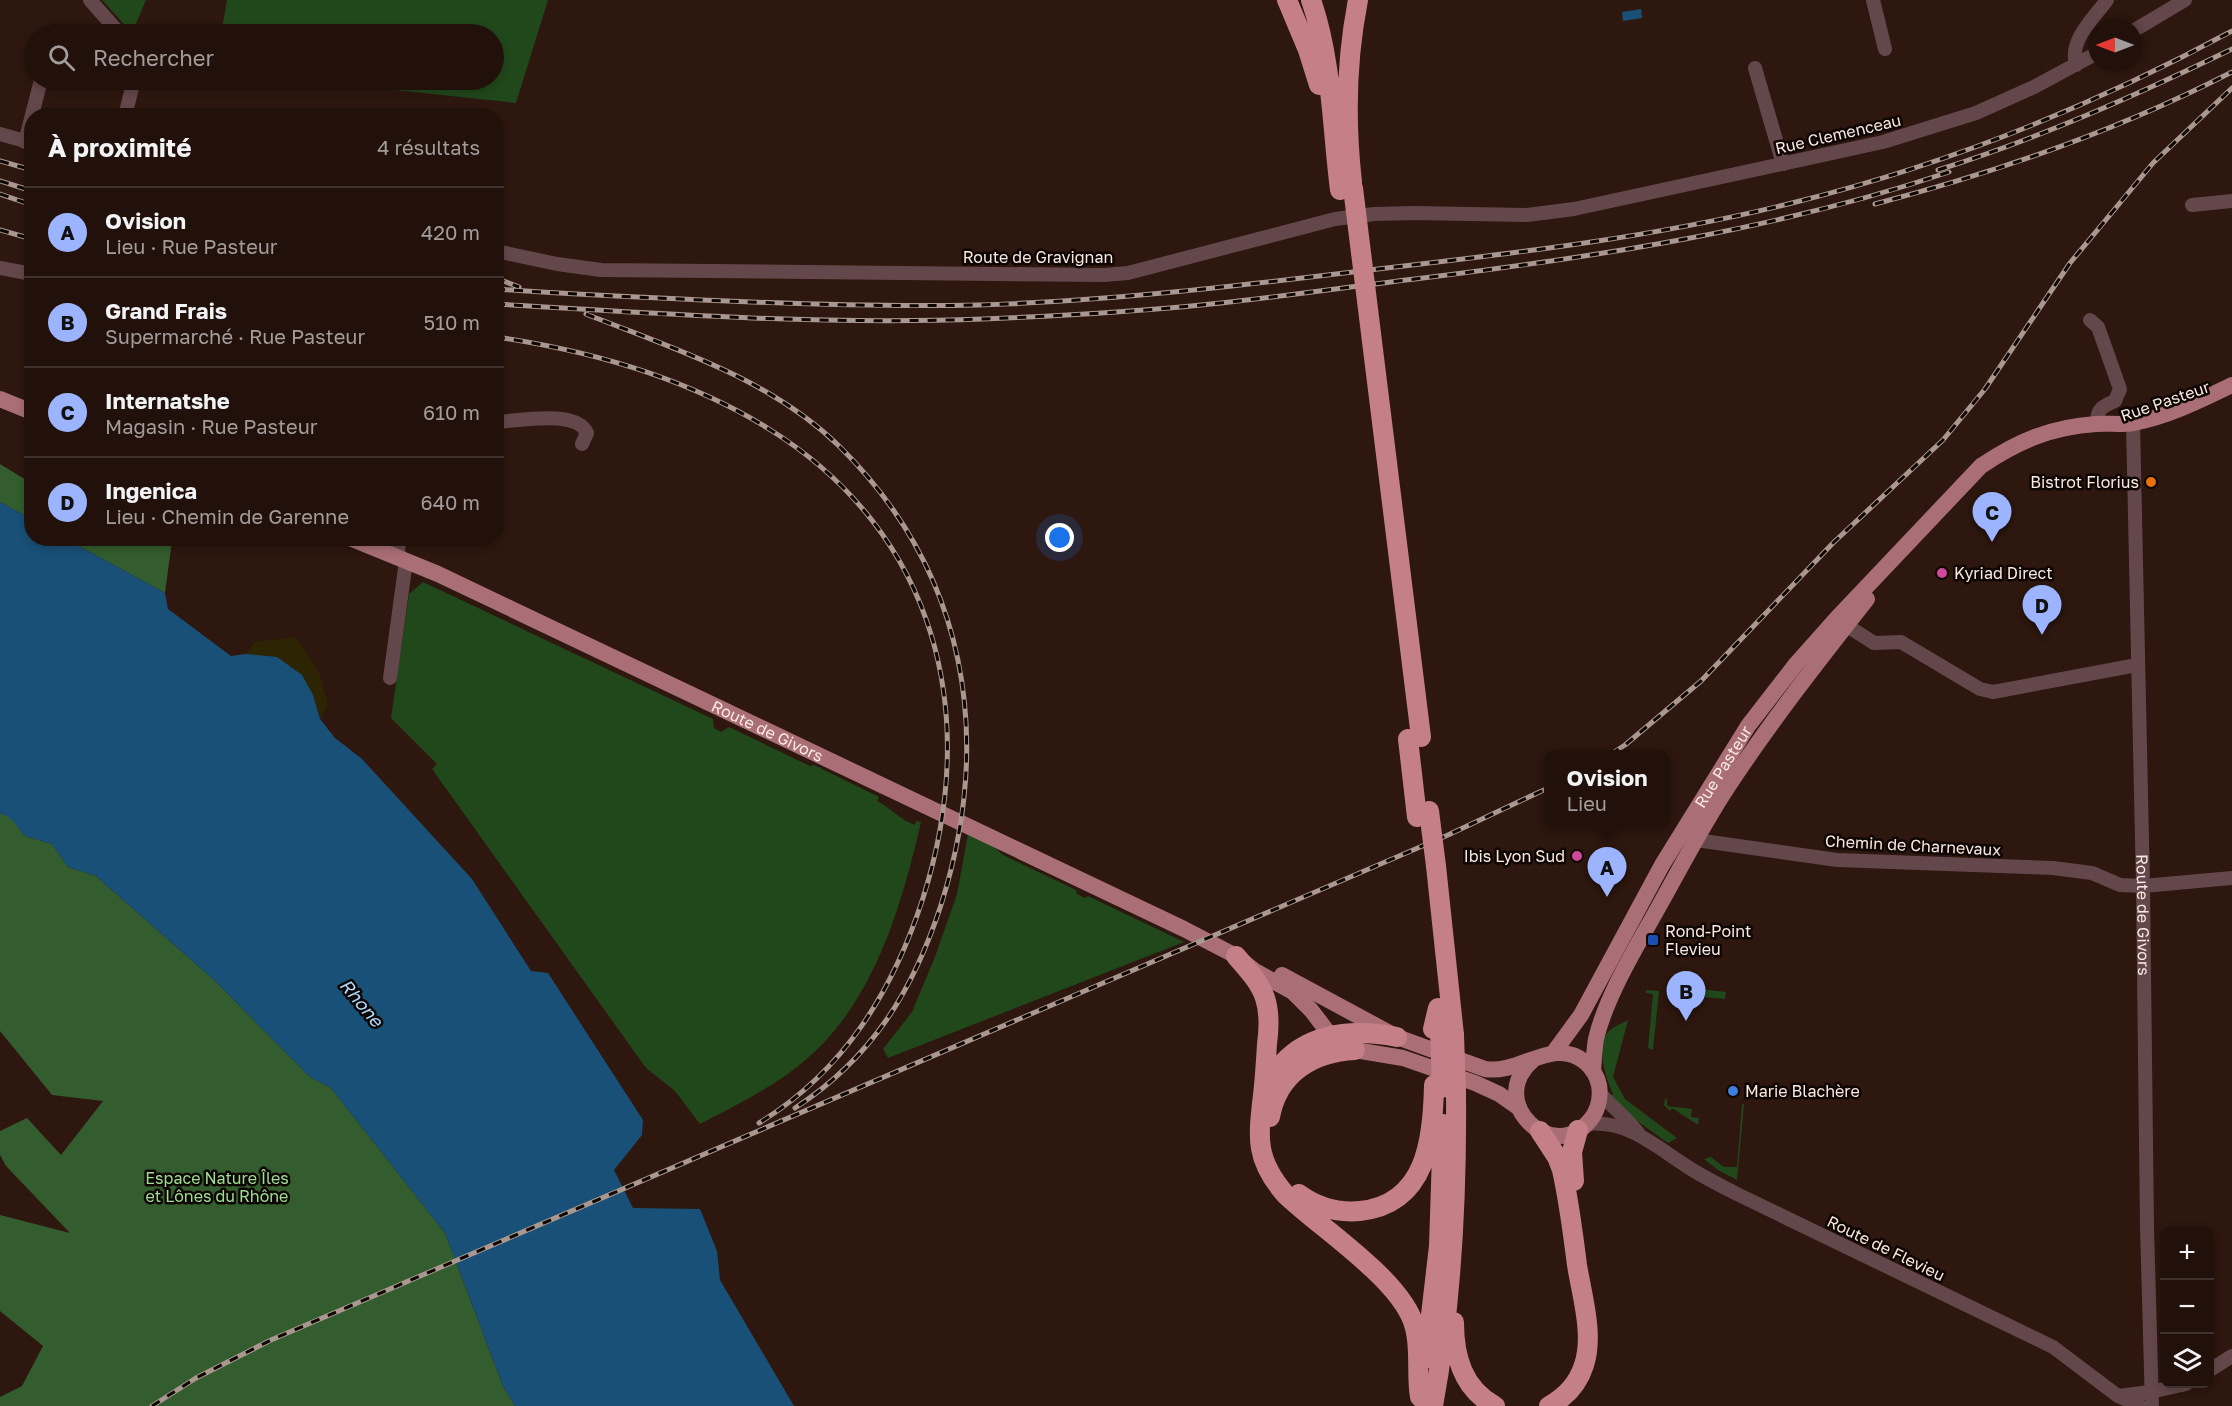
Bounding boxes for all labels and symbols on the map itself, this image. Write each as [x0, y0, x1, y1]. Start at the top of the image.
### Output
north arrow [2088, 18, 2142, 72]
street label: Rue Clemenceau [1773, 110, 1903, 158]
street label: Route de Gravignan [963, 247, 1113, 267]
street label: Rue Pasteur [2118, 376, 2212, 426]
place label: Bistrot Florius [2030, 472, 2139, 492]
marker: Bistrot Florius [2144, 475, 2158, 489]
pin: C [1972, 492, 2012, 542]
your location [1045, 523, 1074, 552]
place label: Kyriad Direct [1954, 563, 2053, 583]
marker: Kyriad Direct [1935, 566, 1949, 580]
pin: D [2022, 586, 2062, 635]
street label: Route de Givors [708, 696, 827, 766]
street label: Rue Pasteur [1690, 722, 1756, 811]
street label: Chemin de Charnevaux [1824, 830, 2002, 860]
place label: Ibis Lyon Sud [1464, 846, 1565, 866]
pin: A [1588, 848, 1626, 897]
marker: Ibis Lyon Sud [1570, 849, 1584, 863]
street label: Route de Givors [2132, 854, 2154, 976]
place label: Rond-Point Flevieu [1665, 921, 1751, 959]
marker: Rond-Point Flevieu [1646, 933, 1660, 947]
pin: B [1666, 972, 1706, 1021]
water label: Rhone [335, 974, 389, 1032]
place label: Marie Blachère [1745, 1081, 1860, 1101]
marker: Marie Blachère [1726, 1084, 1740, 1098]
park label: Espace Nature Îles et Lônes du Rhône [145, 1168, 289, 1206]
street label: Route de Flevieu [1824, 1211, 1948, 1285]

